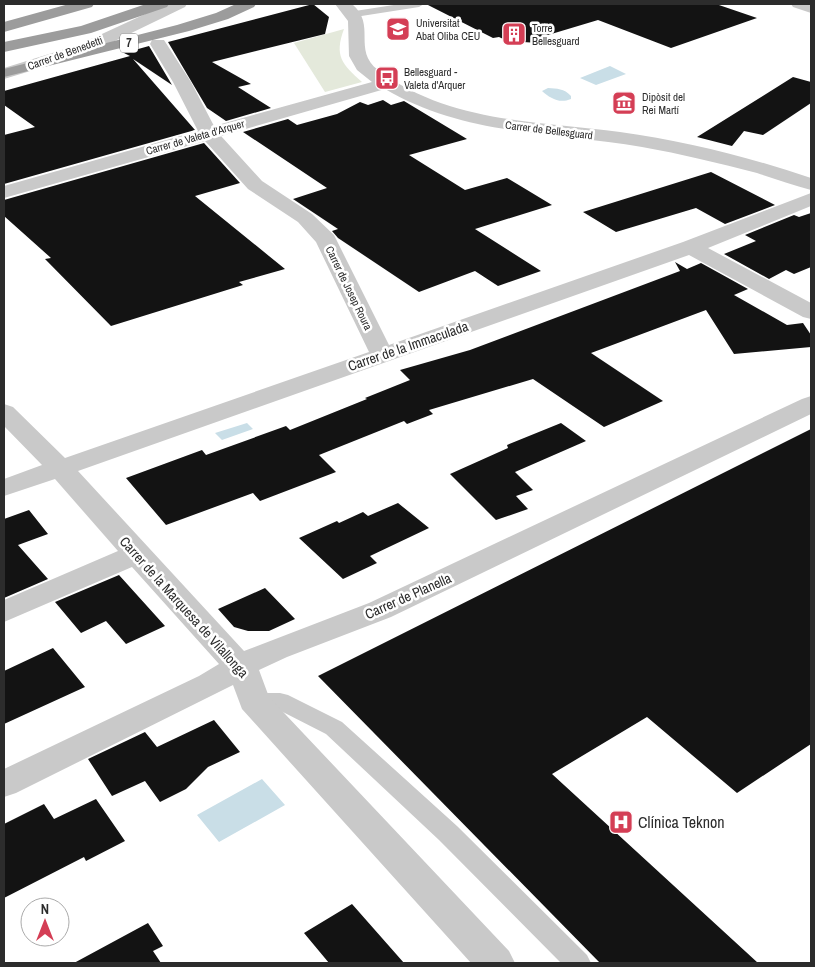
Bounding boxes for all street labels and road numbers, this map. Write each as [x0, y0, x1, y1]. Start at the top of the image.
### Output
street label: Carrer de Benedetti [25, 33, 105, 73]
road number: 7 [120, 34, 138, 52]
street label: Carrer de Valeta d'Arquer [144, 116, 246, 158]
street label: Carrer de Bellesguard [504, 118, 594, 142]
street label: Carrer de Josep Roura [323, 244, 375, 332]
street label: Carrer de la Immaculada [345, 317, 471, 375]
street label: Carrer de la Marquesa de Vilallonga [116, 533, 253, 682]
street label: Carrer de Planella [362, 569, 454, 623]

